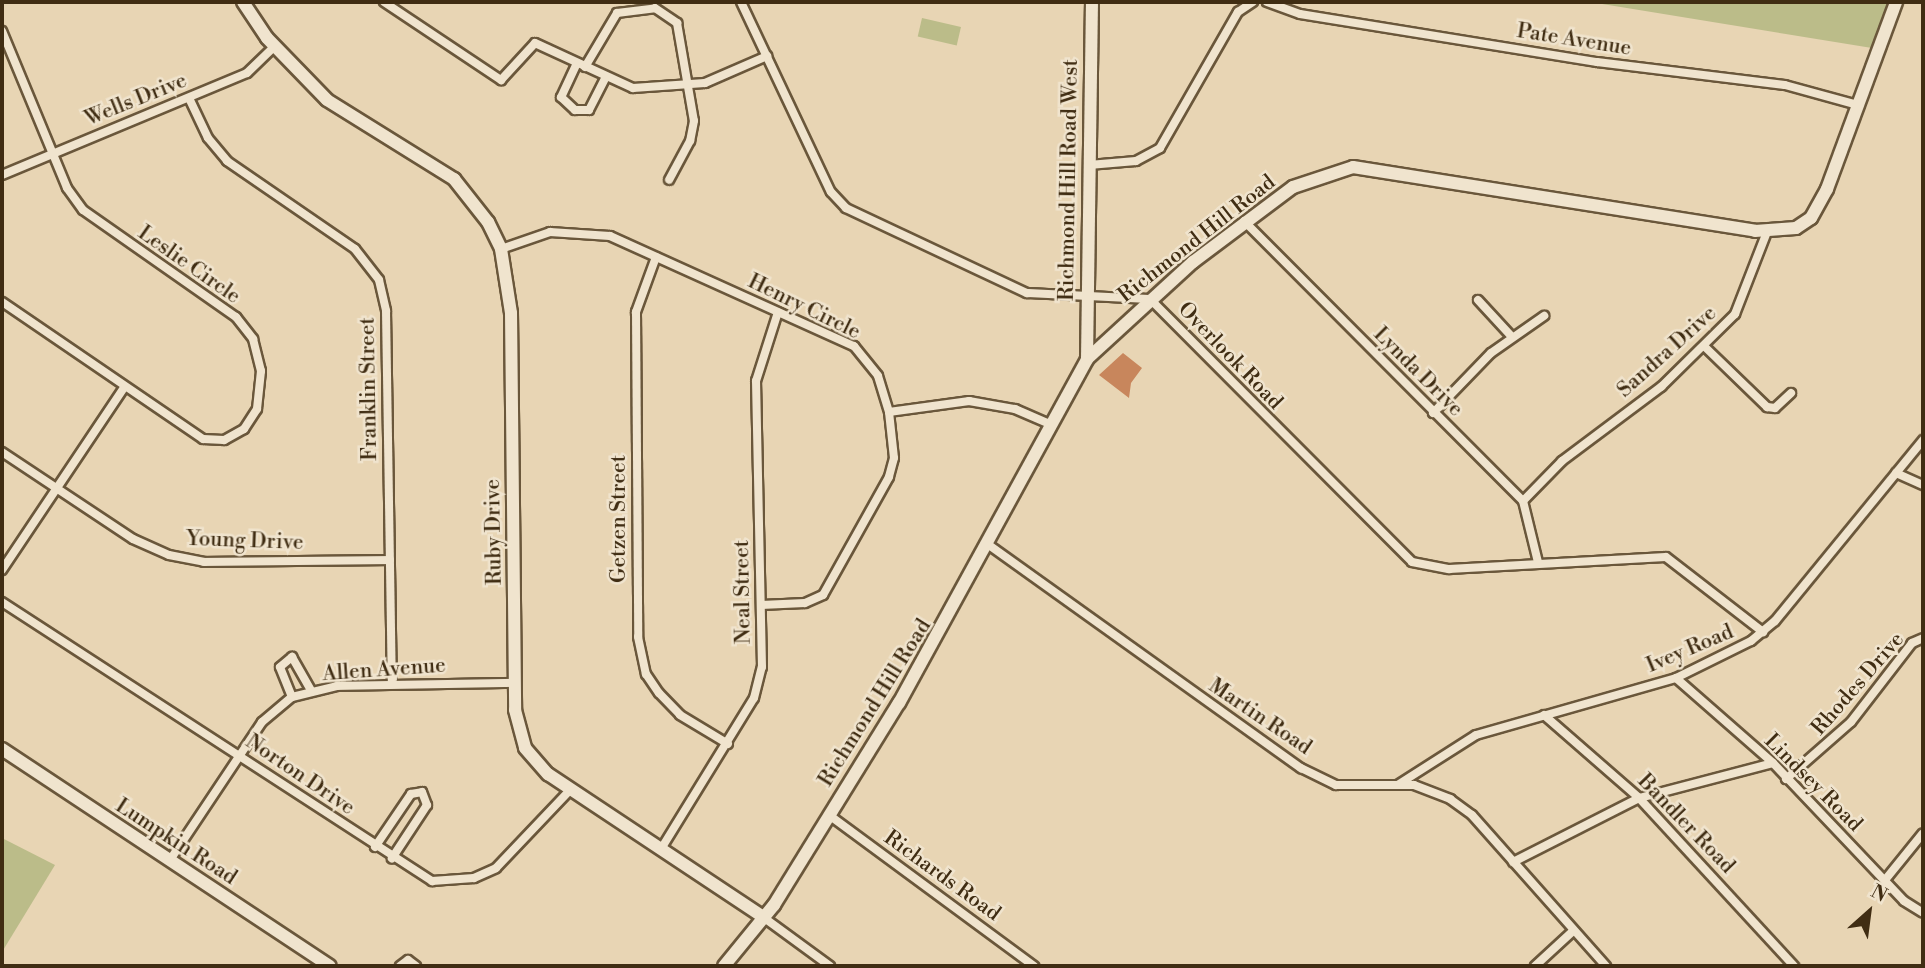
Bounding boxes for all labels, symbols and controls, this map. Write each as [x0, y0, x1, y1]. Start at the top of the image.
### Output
street label: Pate Avenue [1515, 19, 1633, 61]
street label: Richmond Hill Road West [1054, 59, 1084, 301]
street label: Wells Drive [81, 68, 191, 132]
street label: Richmond Hill Road [1113, 170, 1281, 308]
street label: Leslie Circle [133, 220, 245, 310]
street label: Henry Circle [744, 269, 864, 345]
street label: Overlook Road [1172, 297, 1288, 415]
street label: Sandra Drive [1612, 301, 1722, 403]
street label: Franklin Street [355, 317, 383, 461]
street label: Lynda Drive [1368, 322, 1468, 422]
street label: Getzen Street [606, 455, 632, 583]
street label: Ruby Drive [480, 479, 508, 585]
street label: Young Drive [186, 526, 304, 556]
street label: Neal Street [729, 540, 757, 644]
street label: Richmond Hill Road [813, 615, 937, 791]
street label: Ivey Road [1643, 619, 1737, 679]
street label: Rhodes Drive [1806, 627, 1910, 741]
street label: Allen Avenue [322, 653, 446, 687]
street label: Martin Road [1204, 673, 1316, 761]
street label: Norton Drive [241, 729, 359, 821]
street label: Lindsey Road [1759, 729, 1867, 837]
street label: Bandler Road [1632, 769, 1740, 879]
street label: Lumpkin Road [111, 793, 241, 891]
street label: Richards Road [879, 825, 1005, 927]
north arrow [1834, 877, 1904, 947]
text: N [1867, 879, 1891, 908]

